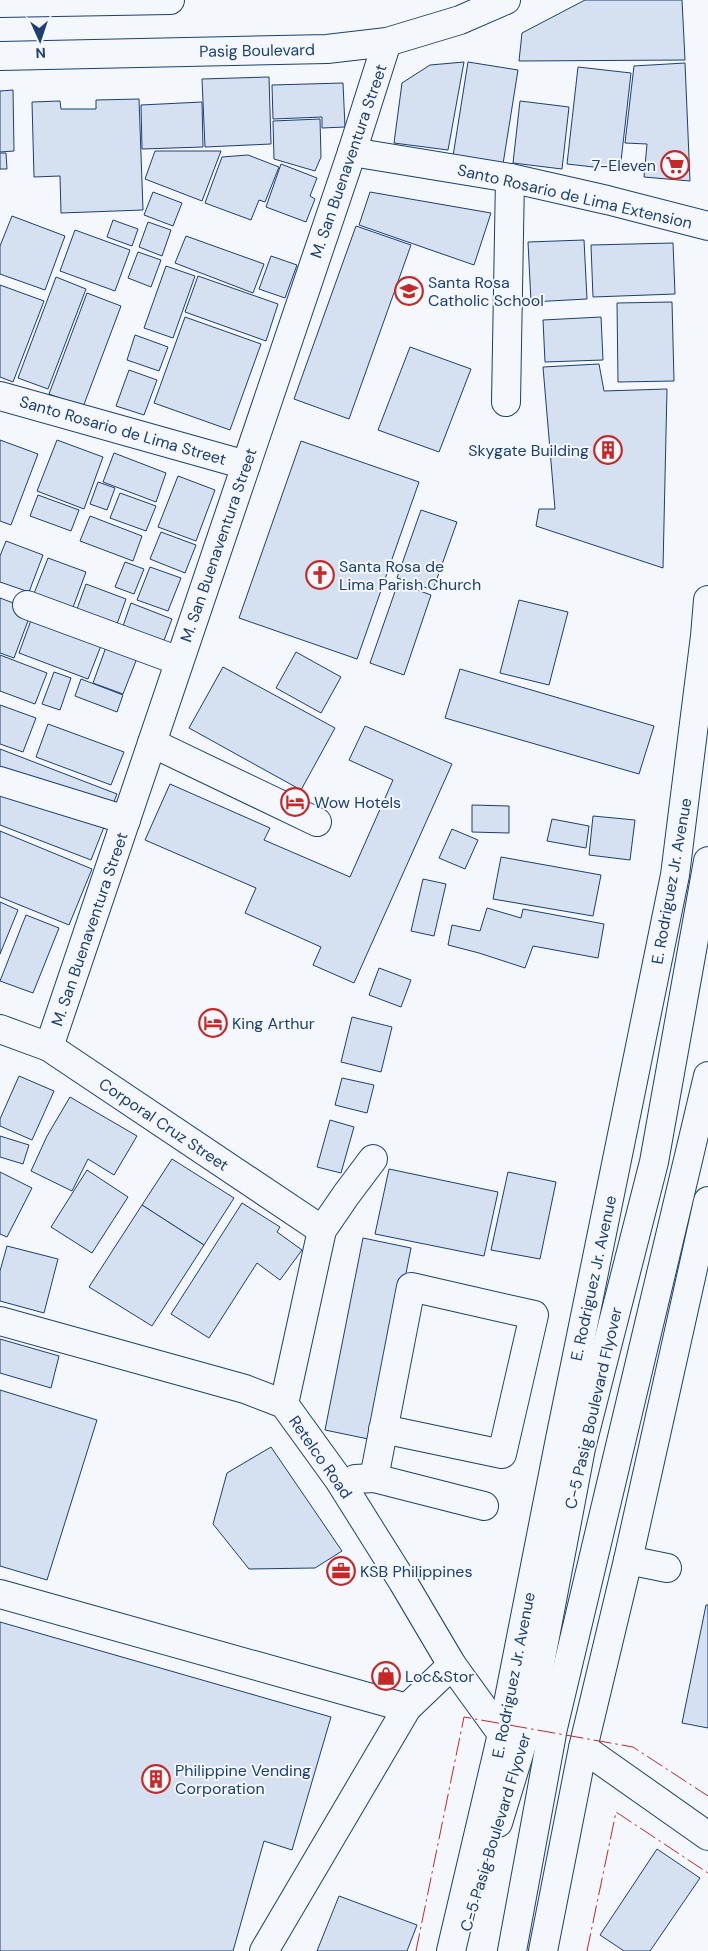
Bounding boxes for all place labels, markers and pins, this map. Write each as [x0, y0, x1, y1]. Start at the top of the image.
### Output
supermarket icon: 7-Eleven [660, 150, 690, 180]
place label: 7-Eleven [592, 155, 656, 176]
place label: Santa Rosa Catholic School [428, 272, 544, 311]
school or university icon: Santa Rosa Catholic School [394, 276, 424, 306]
building icon: Skygate Building [593, 435, 623, 465]
place label: Skygate Building [468, 440, 589, 461]
place label: Santa Rosa de Lima Parish Church [339, 556, 481, 595]
church icon: Santa Rosa de Lima Parish Church [305, 560, 335, 590]
hotel icon: Wow Hotels [280, 787, 310, 817]
place label: Wow Hotels [314, 792, 401, 813]
hotel icon: King Arthur [198, 1008, 228, 1038]
place label: King Arthur [232, 1013, 315, 1034]
office icon: KSB Philippines [326, 1556, 356, 1586]
place label: KSB Philippines [360, 1561, 472, 1582]
shop icon: Loc&Stor [371, 1661, 401, 1691]
place label: Loc&Stor [405, 1666, 474, 1687]
place label: Philippine Vending Corporation [175, 1760, 311, 1799]
building icon: Philippine Vending Corporation [141, 1764, 171, 1794]

